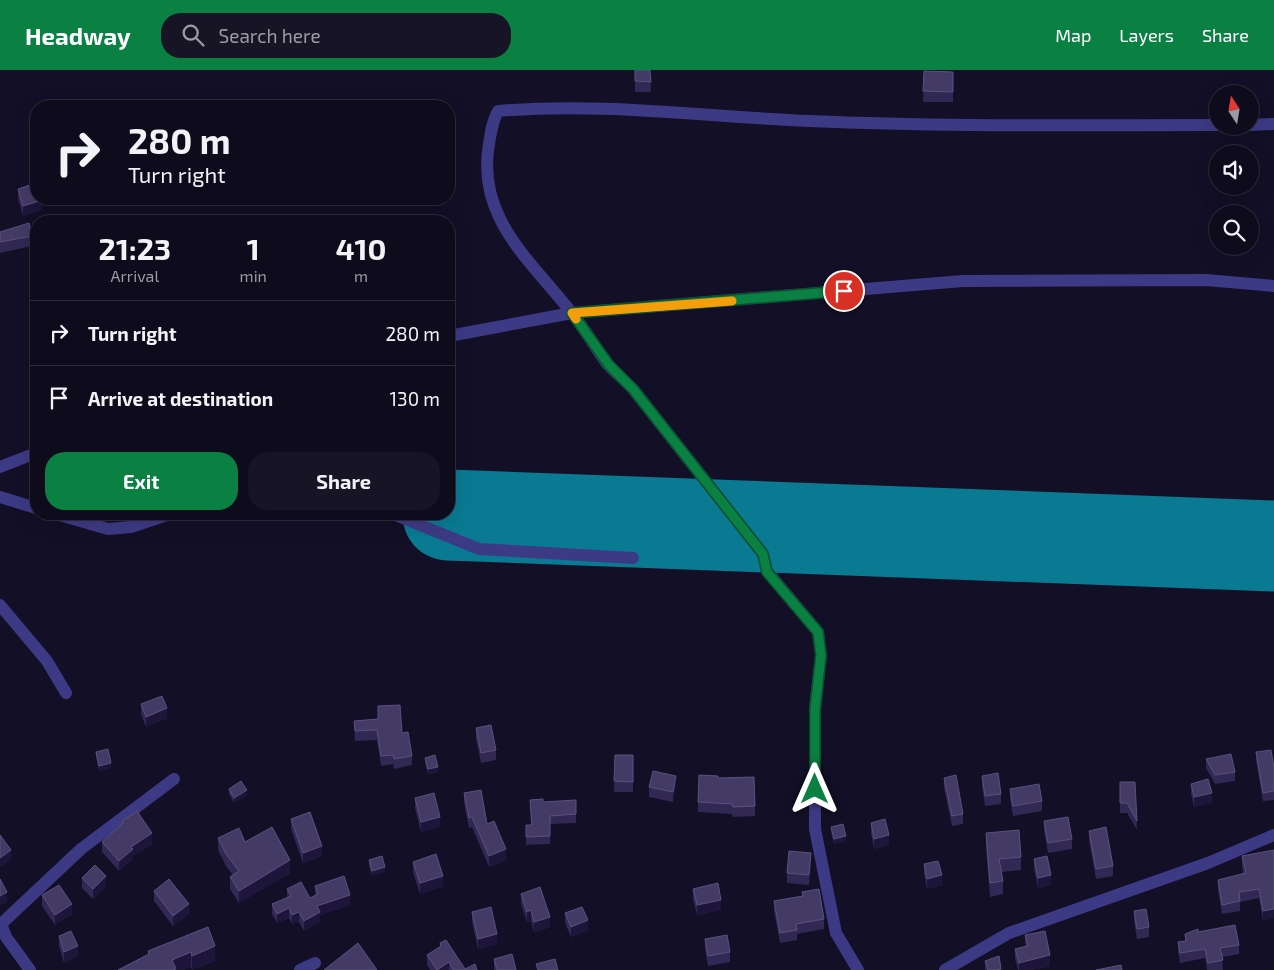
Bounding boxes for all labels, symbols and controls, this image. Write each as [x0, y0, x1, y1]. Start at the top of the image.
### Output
search box [161, 13, 511, 58]
text: Headway [25, 21, 131, 50]
icon: search [179, 21, 207, 49]
text: Search here [219, 24, 321, 47]
text: Map [1055, 24, 1091, 46]
text: Layers [1119, 24, 1174, 46]
text: Share [1202, 24, 1249, 46]
north arrow [1209, 85, 1259, 135]
map controls [1209, 85, 1259, 255]
text: 280 m [128, 119, 231, 161]
icon: right [45, 120, 110, 185]
button: sound [1209, 145, 1259, 195]
text: Turn right [128, 161, 226, 187]
button: search [1209, 205, 1259, 255]
text: 21:23 [99, 230, 171, 266]
text: 1 [247, 230, 260, 266]
text: 410 [335, 230, 386, 266]
text: Arrival [110, 266, 159, 285]
text: min [240, 266, 267, 285]
text: m [354, 266, 368, 285]
pin [823, 270, 865, 312]
icon: arrive [830, 277, 858, 305]
icon: right [45, 319, 73, 347]
text: Turn right [88, 322, 176, 345]
text: 280 m [385, 322, 440, 345]
icon: arrive [45, 384, 73, 412]
text: Arrive at destination [88, 387, 273, 410]
text: 130 m [390, 387, 440, 410]
button: Exit [45, 452, 238, 510]
button: Share [248, 452, 440, 510]
position arrow [788, 762, 840, 814]

